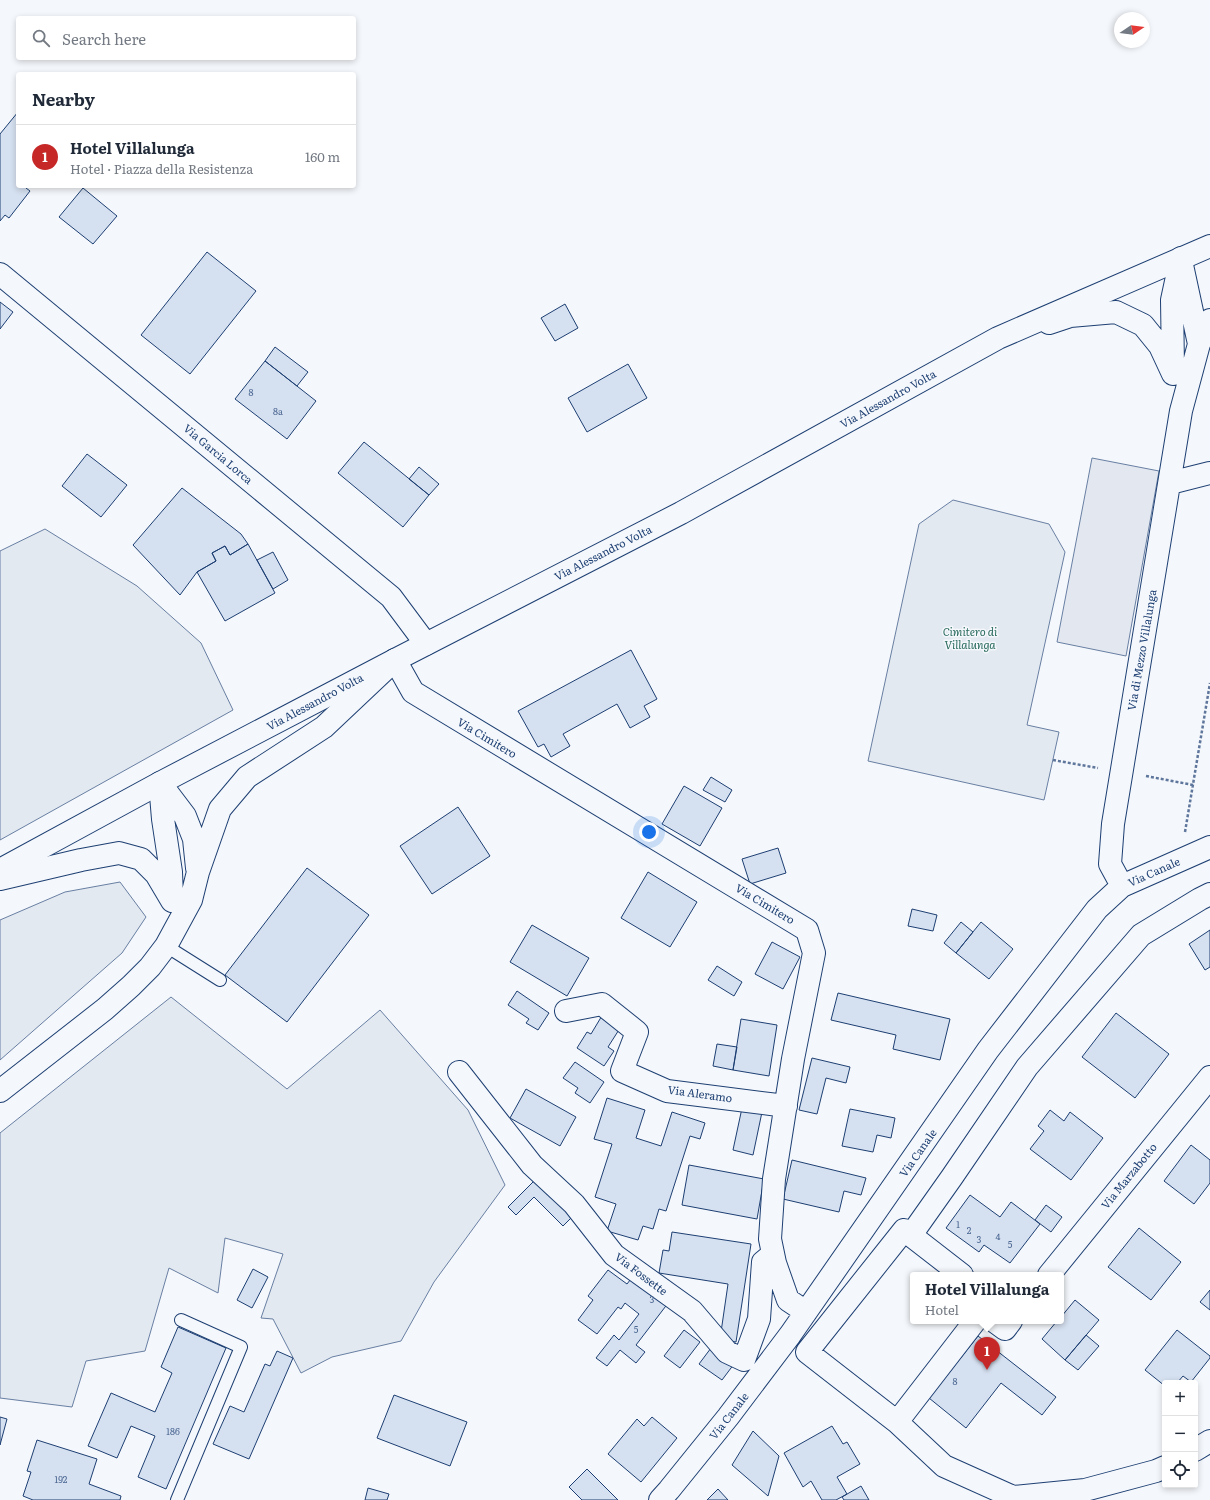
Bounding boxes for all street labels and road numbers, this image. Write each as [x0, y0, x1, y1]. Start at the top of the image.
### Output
street label: Via Alessandro Volta [837, 365, 938, 431]
street label: Via Garcia Lorca [181, 419, 257, 487]
street label: Via Alessandro Volta [551, 521, 654, 584]
street label: Via di Mezzo Villalunga [1122, 588, 1160, 712]
street label: Via Alessandro Volta [263, 669, 366, 733]
street label: Via Cimitero [455, 713, 520, 761]
street label: Via Canale [1125, 852, 1183, 890]
street label: Via Cimitero [733, 879, 798, 927]
street label: Via Aleramo [667, 1081, 733, 1105]
street label: Via Canale [895, 1125, 940, 1180]
street label: Via Marzabotto [1097, 1139, 1160, 1212]
street label: Via Fossette [612, 1248, 672, 1299]
street label: Via Canale [705, 1388, 752, 1442]

